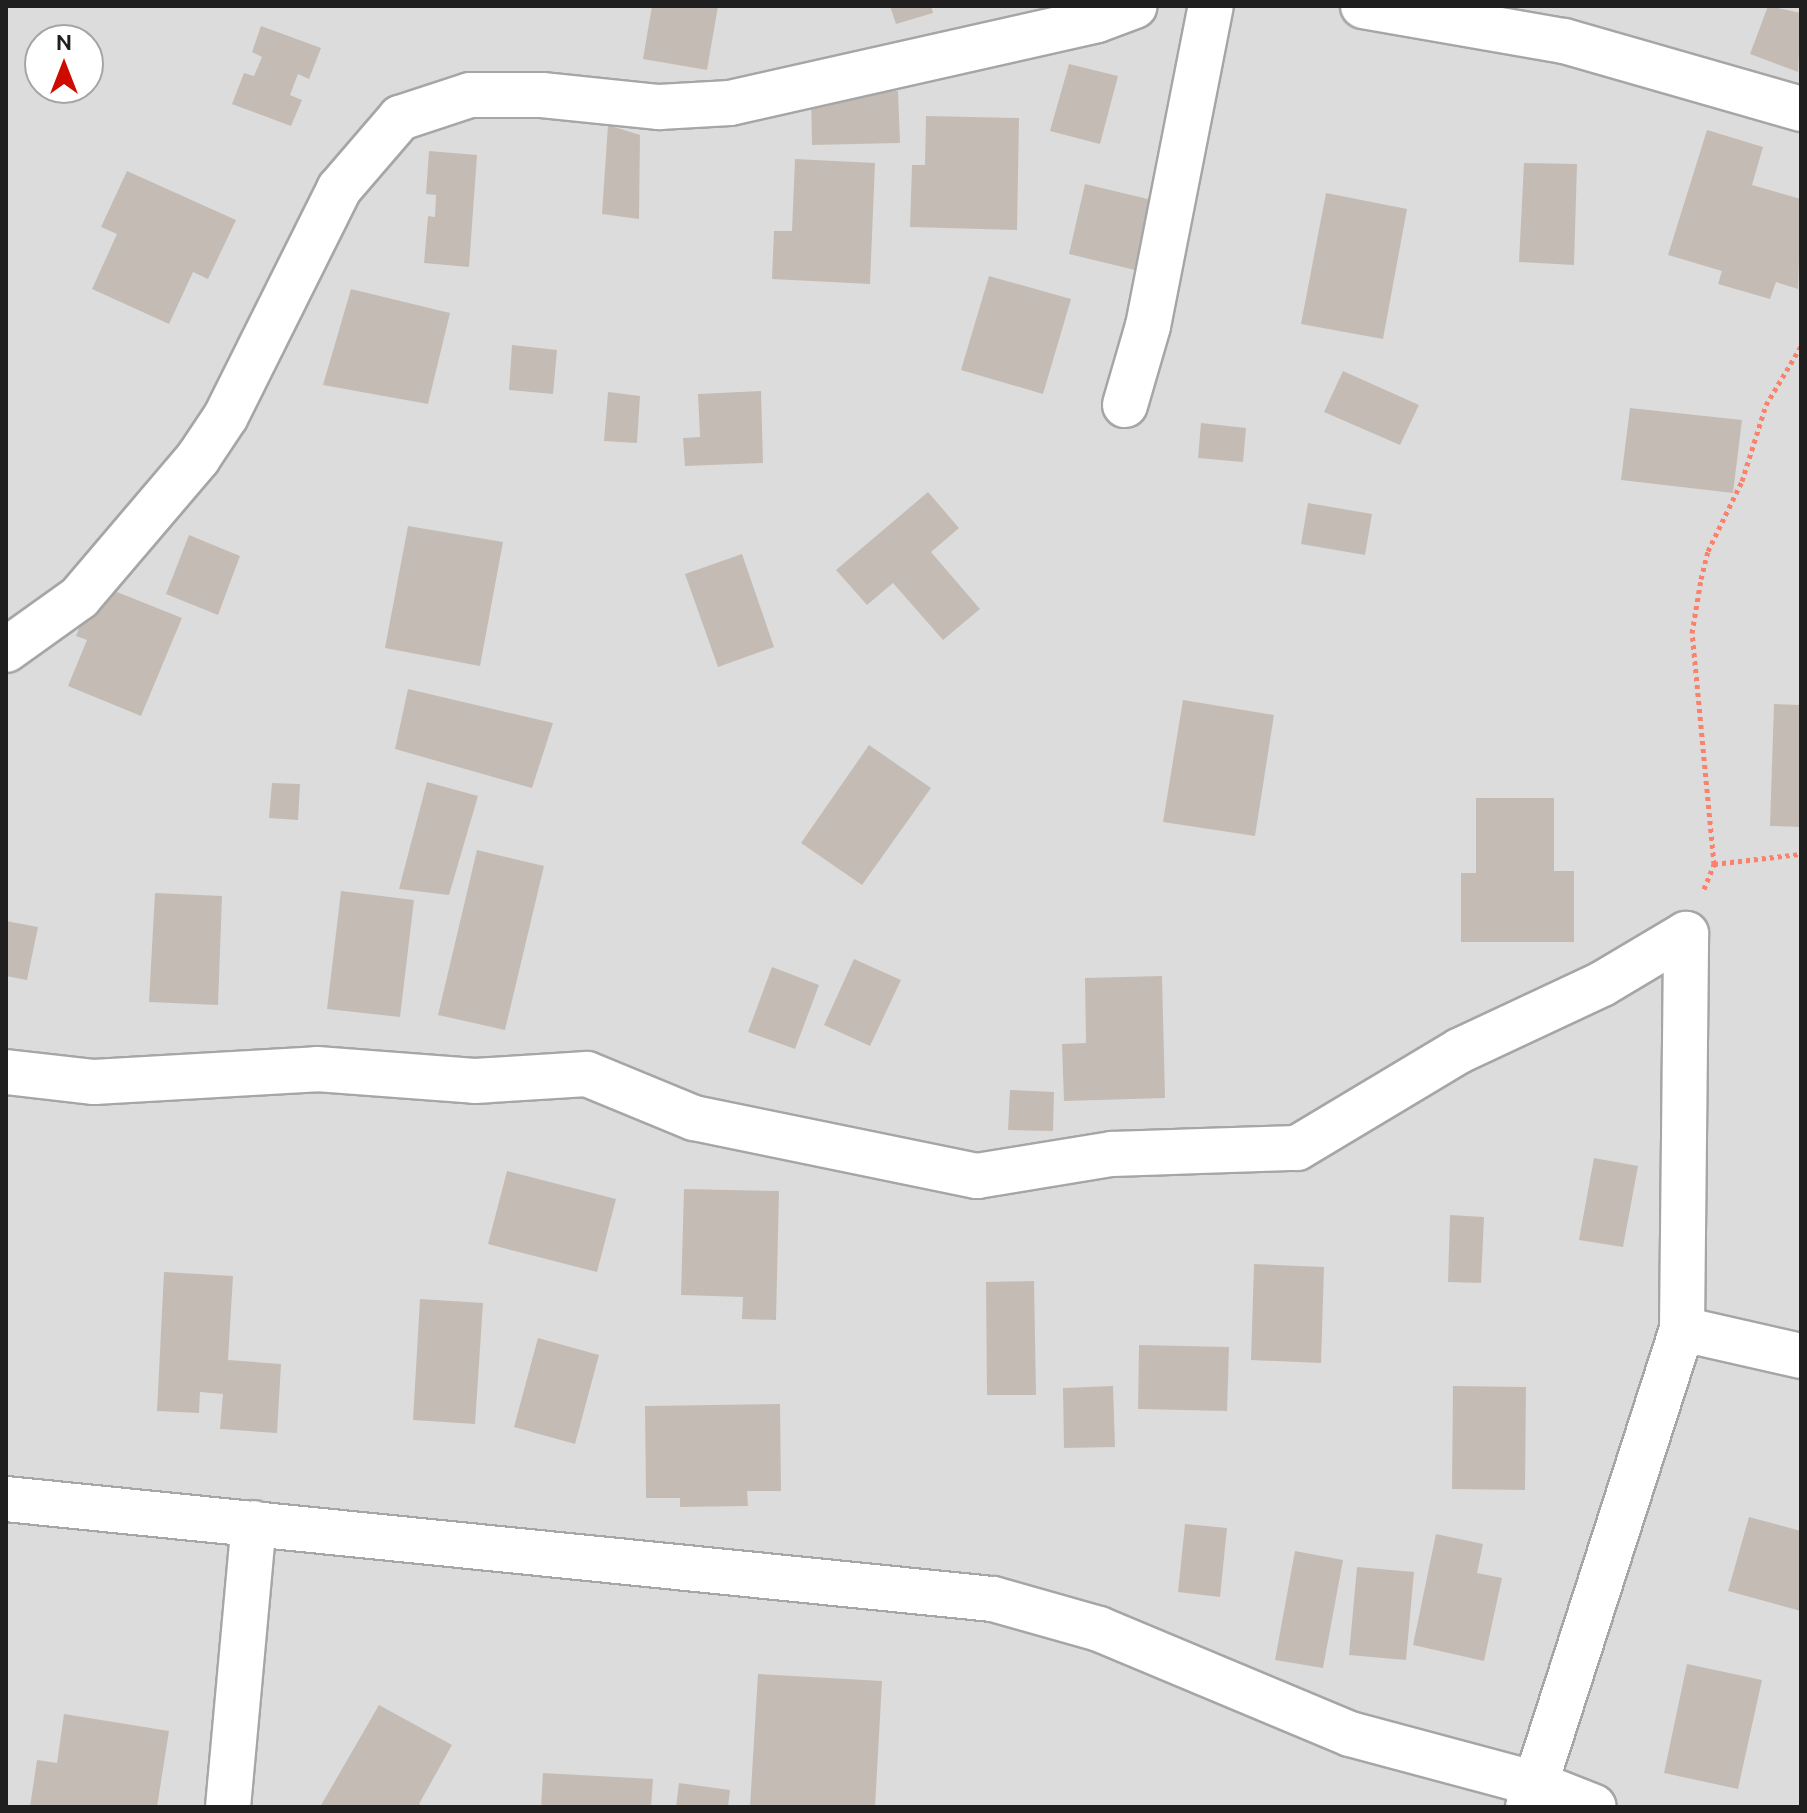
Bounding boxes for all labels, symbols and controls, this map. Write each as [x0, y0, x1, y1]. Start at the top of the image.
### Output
north arrow [24, 24, 104, 104]
text: N [56, 29, 72, 54]

